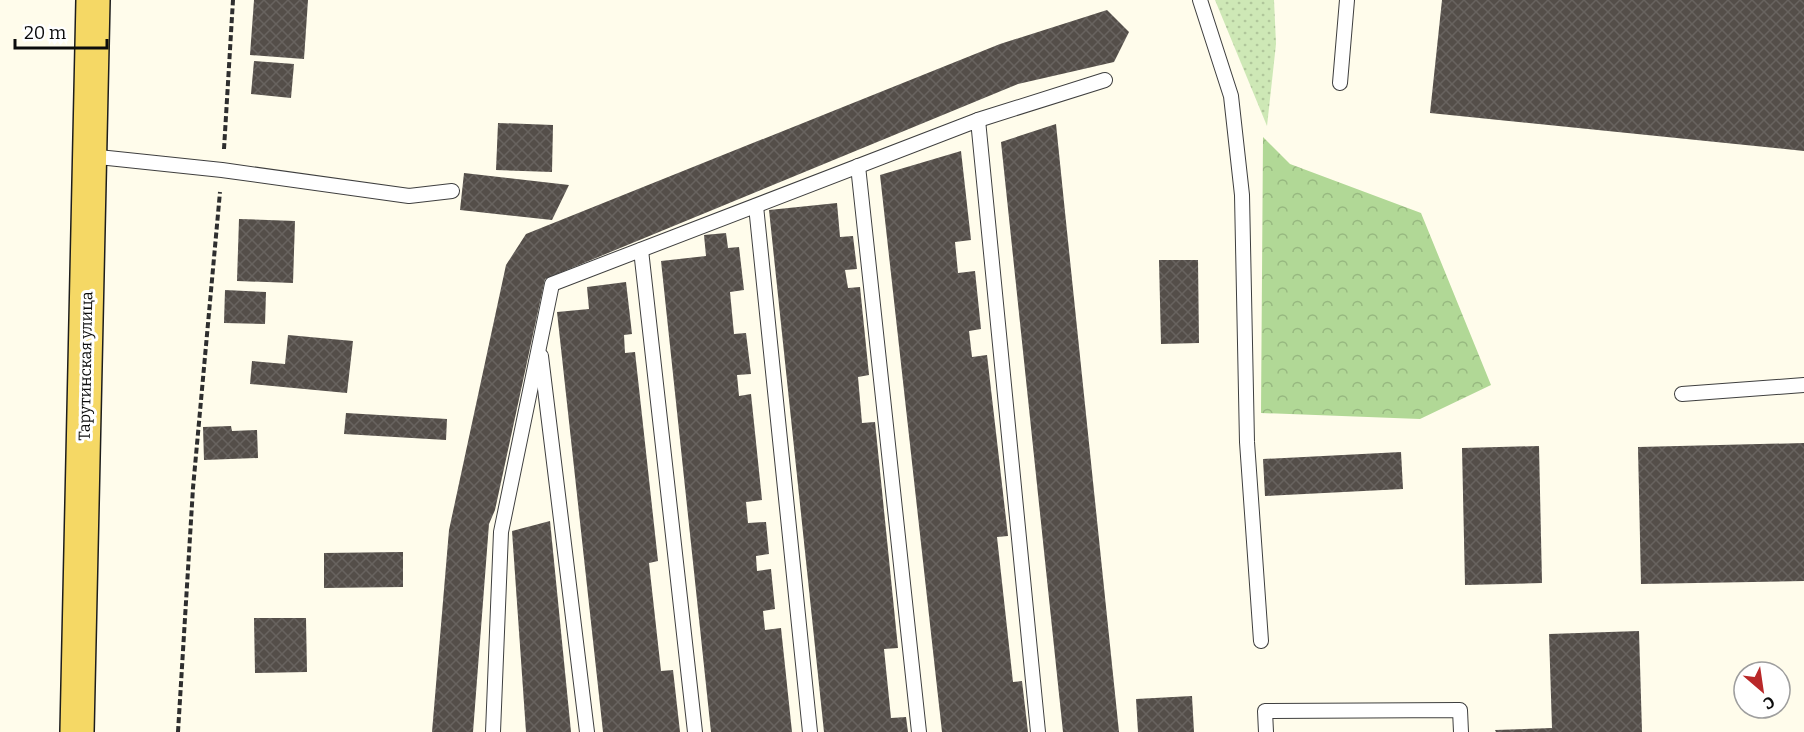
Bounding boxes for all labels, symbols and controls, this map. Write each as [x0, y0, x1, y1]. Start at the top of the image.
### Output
scale bar [15, 12, 106, 50]
text: 20 m [24, 22, 66, 44]
street label: Тарутинская улица [75, 291, 96, 441]
north arrow [1732, 660, 1792, 720]
text: С [1760, 692, 1778, 713]

